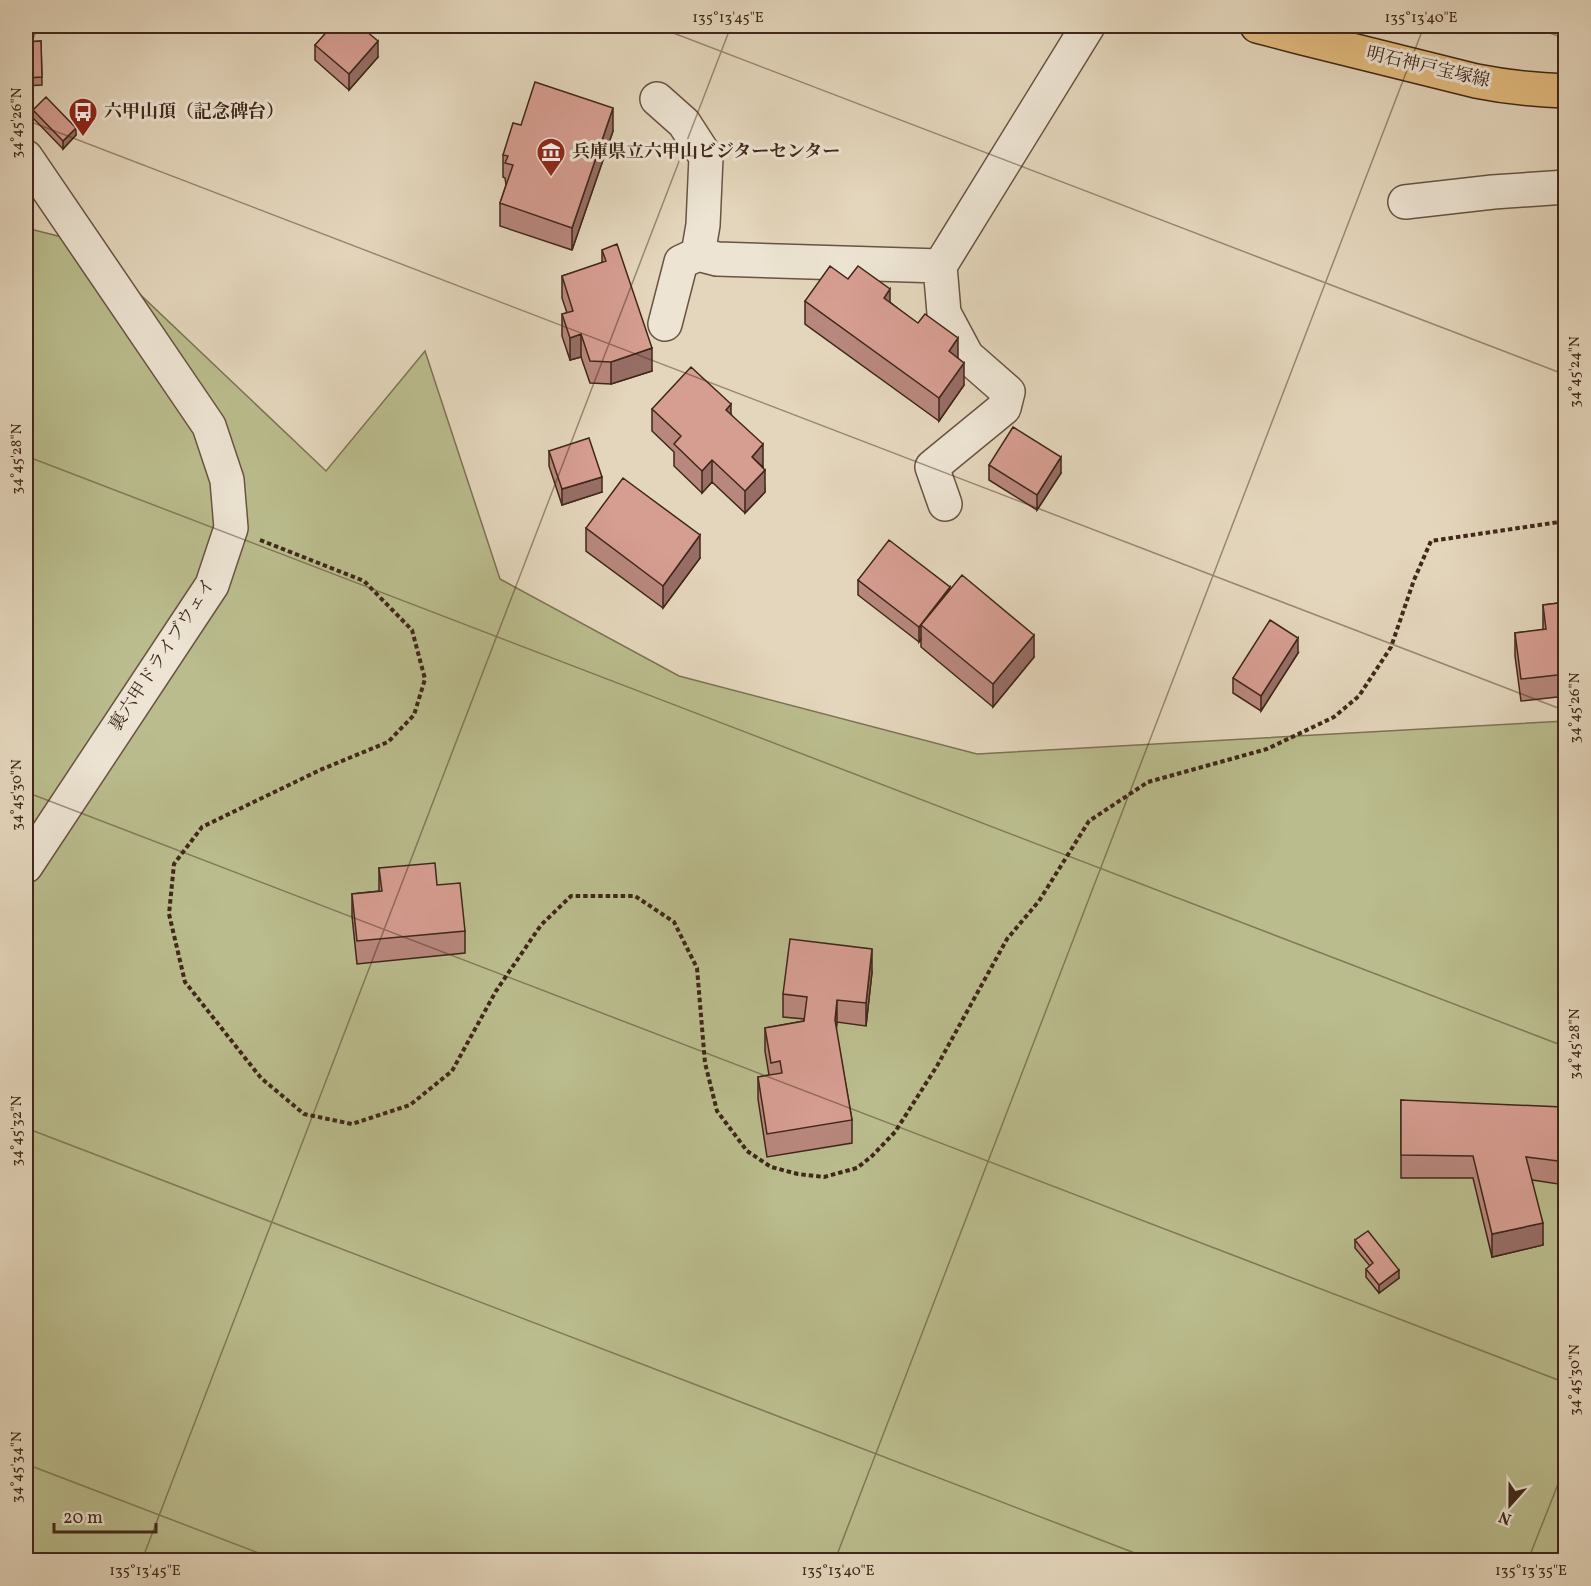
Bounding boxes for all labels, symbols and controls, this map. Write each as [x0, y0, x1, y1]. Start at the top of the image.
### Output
text: 135°13'45"E [692, 8, 764, 29]
text: 135°13'40"E [1384, 8, 1458, 29]
street label: 明石神戸宝塚線 [1364, 42, 1492, 94]
text: 34°45'26"N [7, 87, 28, 159]
bus stop icon: 六甲山頂（記念碑台） [67, 96, 99, 138]
place label: 六甲山頂（記念碑台） [104, 100, 284, 125]
museum icon: 兵庫県立六甲山ビジターセンター [535, 136, 567, 178]
place label: 兵庫県立六甲山ビジターセンター [572, 140, 840, 165]
text: 34°45'24"N [1565, 336, 1586, 408]
text: 34°45'28"N [7, 423, 28, 495]
street label: 裏六甲ドライブウェイ [104, 573, 222, 737]
text: 34°45'26"N [1565, 672, 1586, 744]
text: 34°45'30"N [7, 759, 28, 831]
text: 34°45'28"N [1565, 1008, 1586, 1080]
text: 34°45'32"N [7, 1095, 28, 1167]
text: 34°45'30"N [1565, 1344, 1586, 1416]
text: 34°45'34"N [7, 1431, 28, 1503]
north arrow [1480, 1475, 1540, 1535]
scale bar [54, 1496, 156, 1534]
text: N [1496, 1505, 1515, 1529]
text: 20 m [63, 1506, 103, 1531]
text: 135°13'45"E [109, 1561, 181, 1582]
text: 135°13'40"E [801, 1561, 875, 1582]
text: 135°13'35"E [1495, 1561, 1567, 1582]

